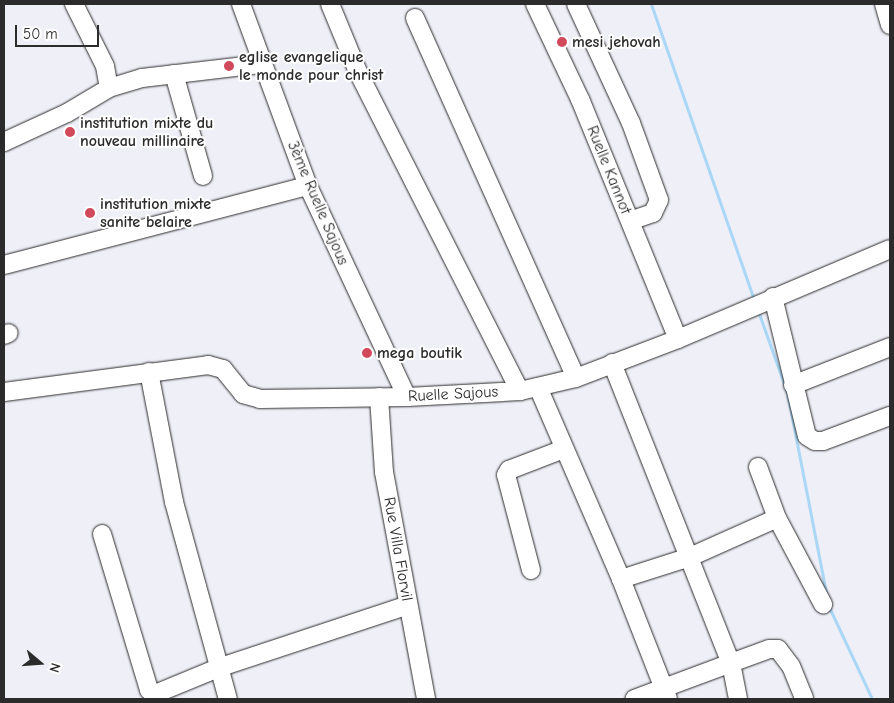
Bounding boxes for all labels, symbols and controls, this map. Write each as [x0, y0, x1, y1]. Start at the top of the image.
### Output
scale bar [18, 15, 101, 47]
text: 50 m [23, 25, 58, 43]
place label: mesi jehovah [572, 32, 661, 52]
marker: mesi jehovah [556, 36, 568, 48]
place label: eglise evangelique le monde pour christ [239, 47, 383, 85]
marker: eglise evangelique le monde pour christ [223, 60, 235, 72]
place label: institution mixte du nouveau millinaire [80, 113, 213, 151]
street label: Ruelle Kannot [583, 123, 635, 217]
marker: institution mixte du nouveau millinaire [64, 126, 76, 138]
street label: 3ème Ruelle Sajous [283, 138, 353, 268]
place label: institution mixte sanite belaire [100, 194, 211, 232]
marker: institution mixte sanite belaire [84, 207, 96, 219]
place label: mega boutik [377, 343, 462, 363]
marker: mega boutik [361, 347, 373, 359]
street label: Ruelle Sajous [407, 382, 499, 406]
street label: Rue Villa Florvil [379, 496, 417, 602]
north arrow [15, 638, 65, 688]
text: N [45, 661, 64, 675]

